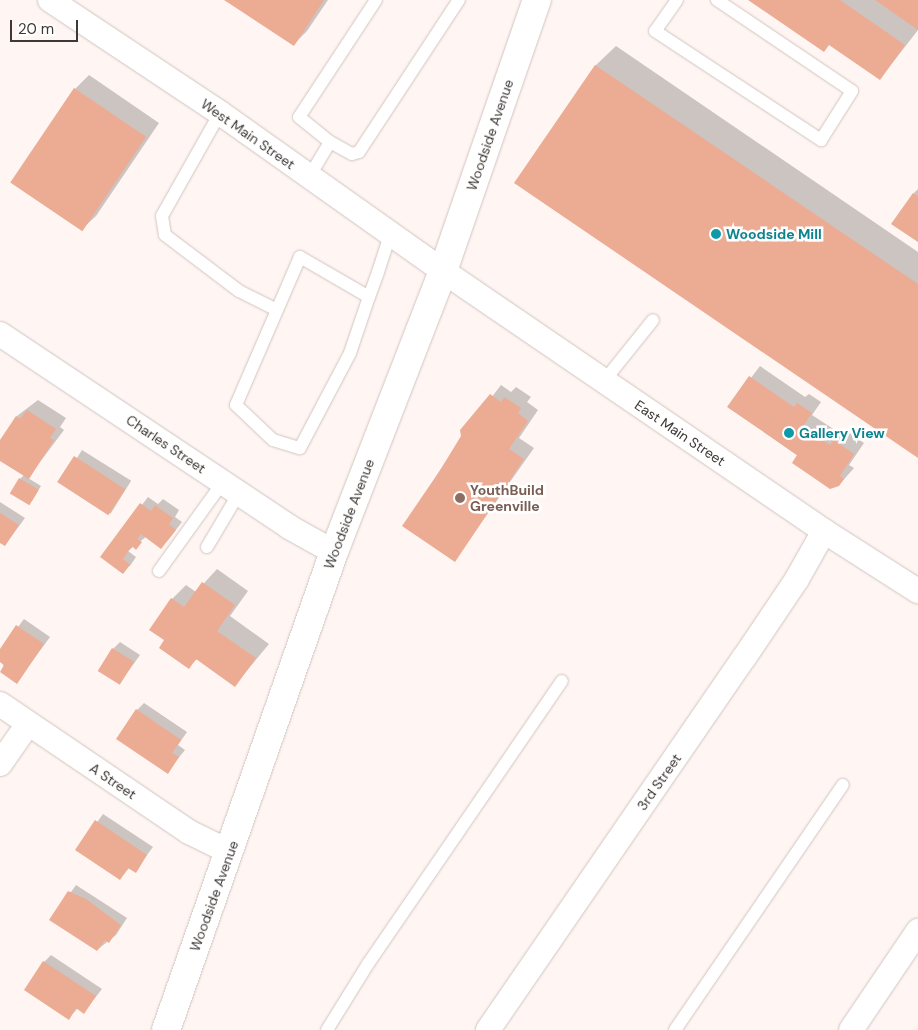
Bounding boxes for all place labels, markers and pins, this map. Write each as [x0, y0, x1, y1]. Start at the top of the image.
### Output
place label: Woodside Mill [726, 226, 822, 242]
marker: Woodside Mill [710, 228, 722, 240]
place label: Gallery View [799, 425, 885, 441]
marker: Gallery View [783, 427, 795, 439]
place label: YouthBuild Greenville [470, 482, 544, 514]
marker: YouthBuild Greenville [454, 492, 466, 504]

